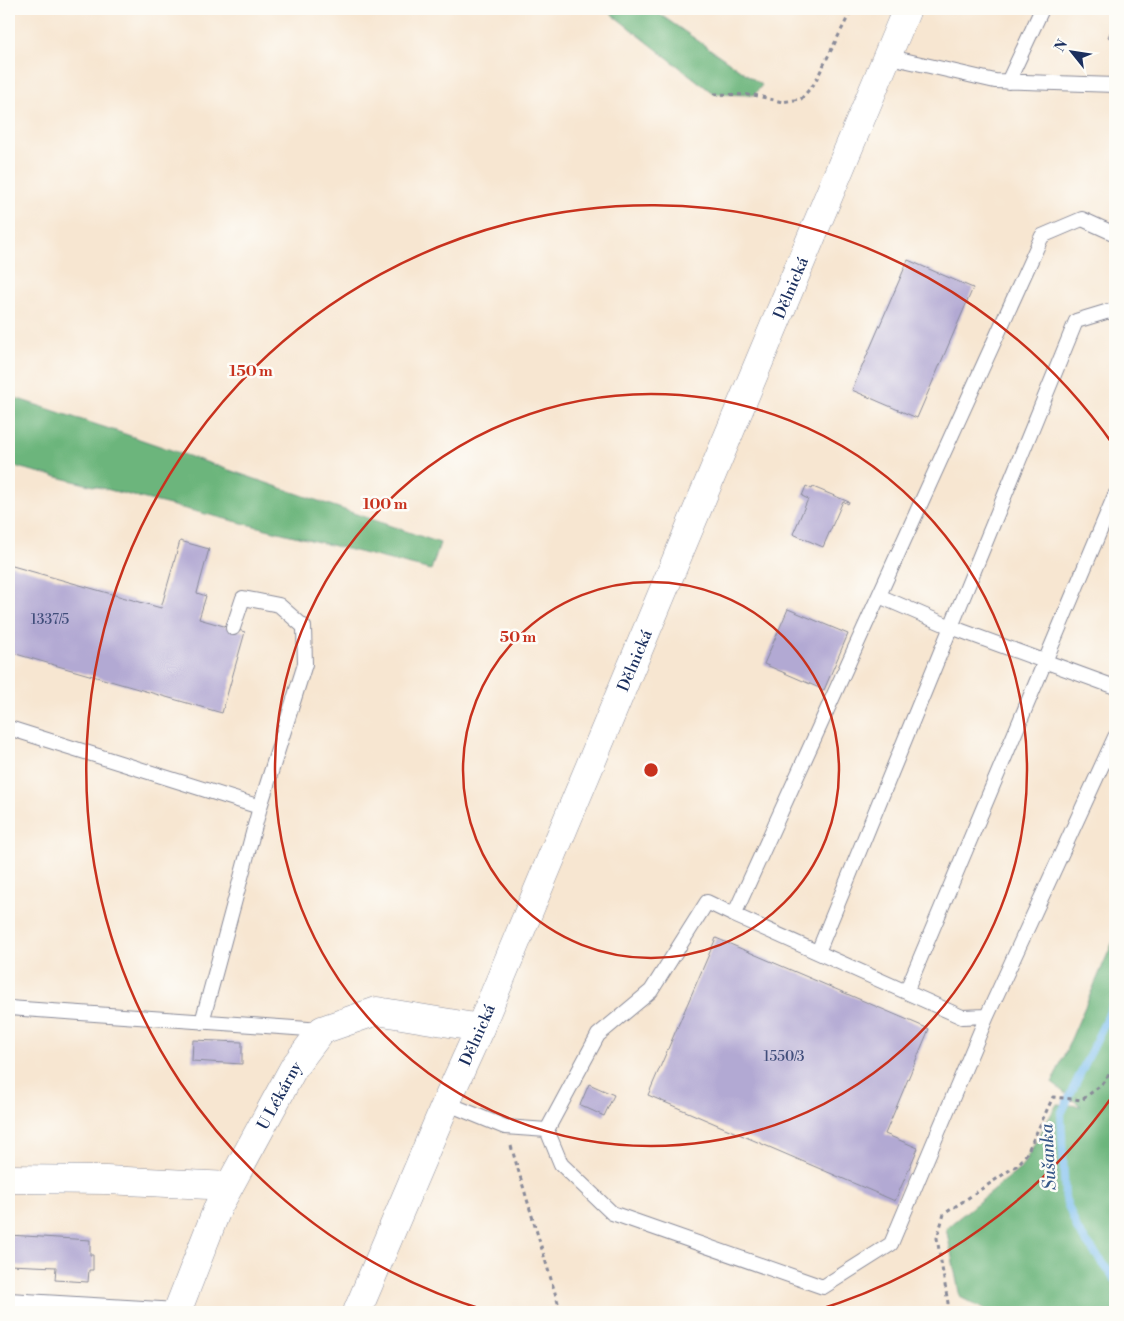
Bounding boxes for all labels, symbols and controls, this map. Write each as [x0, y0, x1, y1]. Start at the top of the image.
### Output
north arrow [1046, 28, 1096, 78]
text: N [1051, 37, 1072, 55]
street label: Dělnická [769, 254, 813, 322]
text: 150 m [229, 362, 273, 381]
text: 100 m [363, 495, 408, 514]
house number: 1337/5 [31, 611, 70, 629]
street label: Dělnická [613, 626, 657, 695]
text: 50 m [500, 628, 536, 647]
centre of rings [642, 761, 660, 779]
street label: Dělnická [455, 1001, 500, 1069]
house number: 1550/3 [763, 1048, 805, 1066]
street label: U Lékárny [253, 1057, 306, 1133]
water label: Sušanka [1035, 1122, 1062, 1191]

